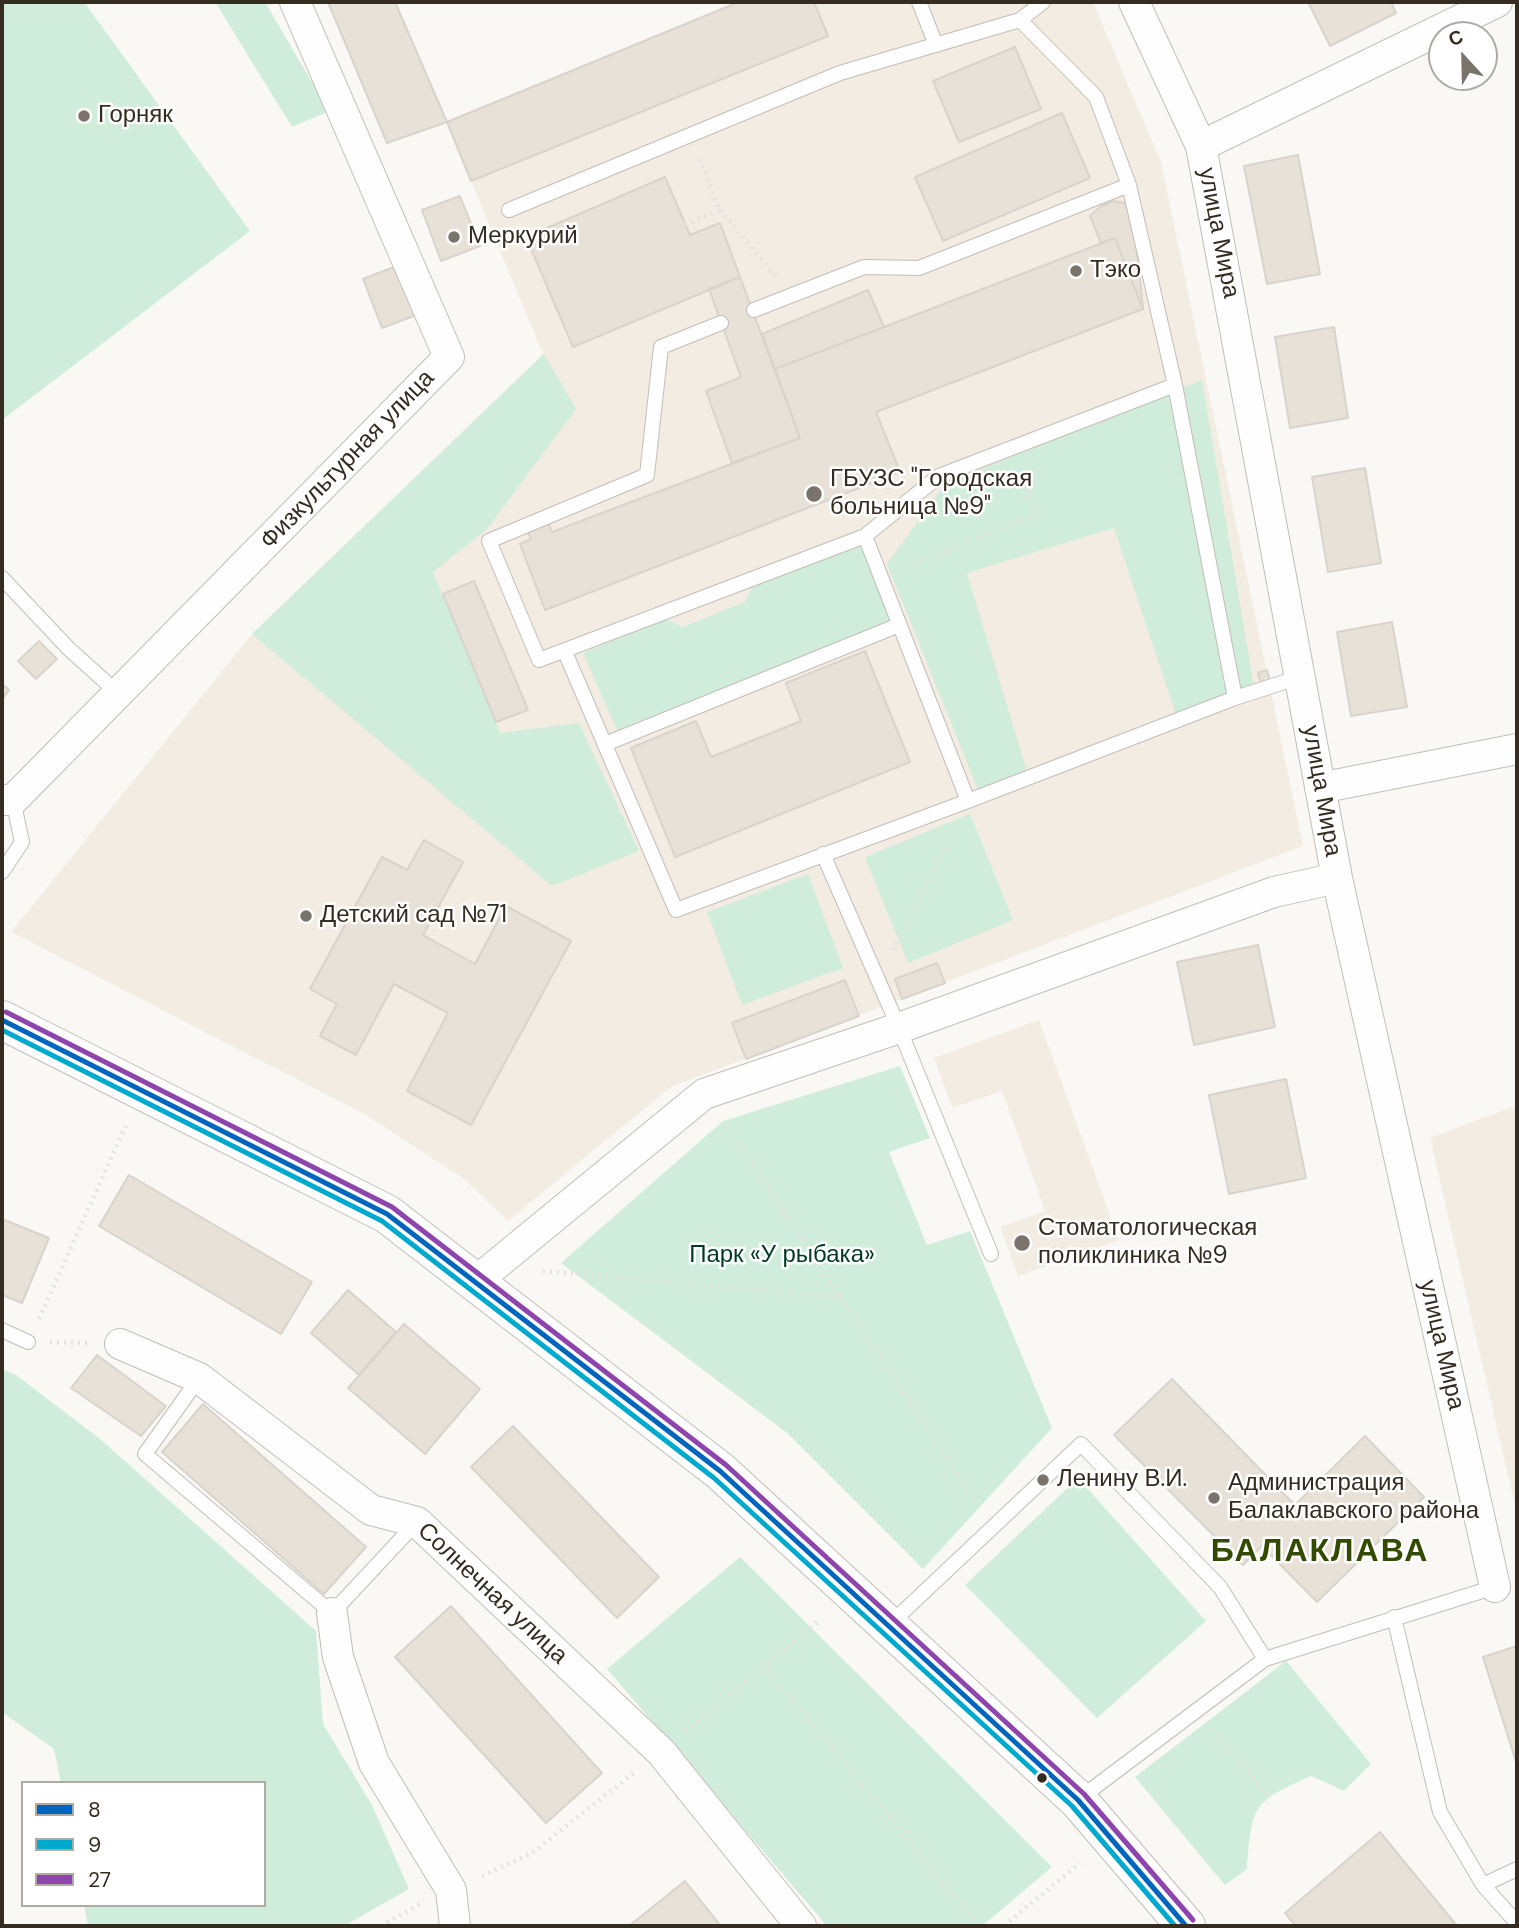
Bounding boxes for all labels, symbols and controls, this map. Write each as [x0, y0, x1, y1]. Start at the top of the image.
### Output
north arrow [1428, 21, 1498, 91]
text: С [1445, 24, 1467, 52]
place label: Горняк [98, 102, 173, 130]
marker: Горняк [76, 108, 92, 124]
street label: улица Мира [1191, 165, 1245, 301]
place label: Меркурий [468, 223, 578, 251]
marker: Меркурий [446, 229, 462, 245]
place label: Тэко [1090, 257, 1141, 285]
marker: Тэко [1068, 263, 1084, 279]
street label: Физкультурная улица [255, 364, 441, 556]
place label: ГБУЗС "Городская больница №9" [830, 466, 1032, 522]
marker: ГБУЗС "Городская больница №9" [804, 484, 824, 504]
street label: улица Мира [1295, 723, 1347, 859]
place label: Детский сад №71 [320, 902, 507, 930]
marker: Детский сад №71 [298, 908, 314, 924]
place label: Стоматологическая поликлиника №9 [1038, 1215, 1257, 1271]
marker: Стоматологическая поликлиника №9 [1012, 1233, 1032, 1253]
park label: Парк «У рыбака» [689, 1242, 875, 1270]
street label: улица Мира [1412, 1277, 1470, 1413]
place label: Ленину В.И. [1057, 1466, 1187, 1494]
place label: Администрация Балаклавского района [1228, 1470, 1479, 1526]
marker: Ленину В.И. [1035, 1472, 1051, 1488]
marker: Администрация Балаклавского района [1206, 1490, 1222, 1506]
street label: Солнечная улица [411, 1517, 573, 1671]
district label: БАЛАКЛАВА [1212, 1534, 1428, 1572]
unlabelled marker [1035, 1771, 1049, 1785]
legend [21, 1781, 266, 1907]
text: 8 [88, 1796, 101, 1824]
text: 9 [88, 1831, 101, 1859]
text: 27 [88, 1866, 111, 1894]

